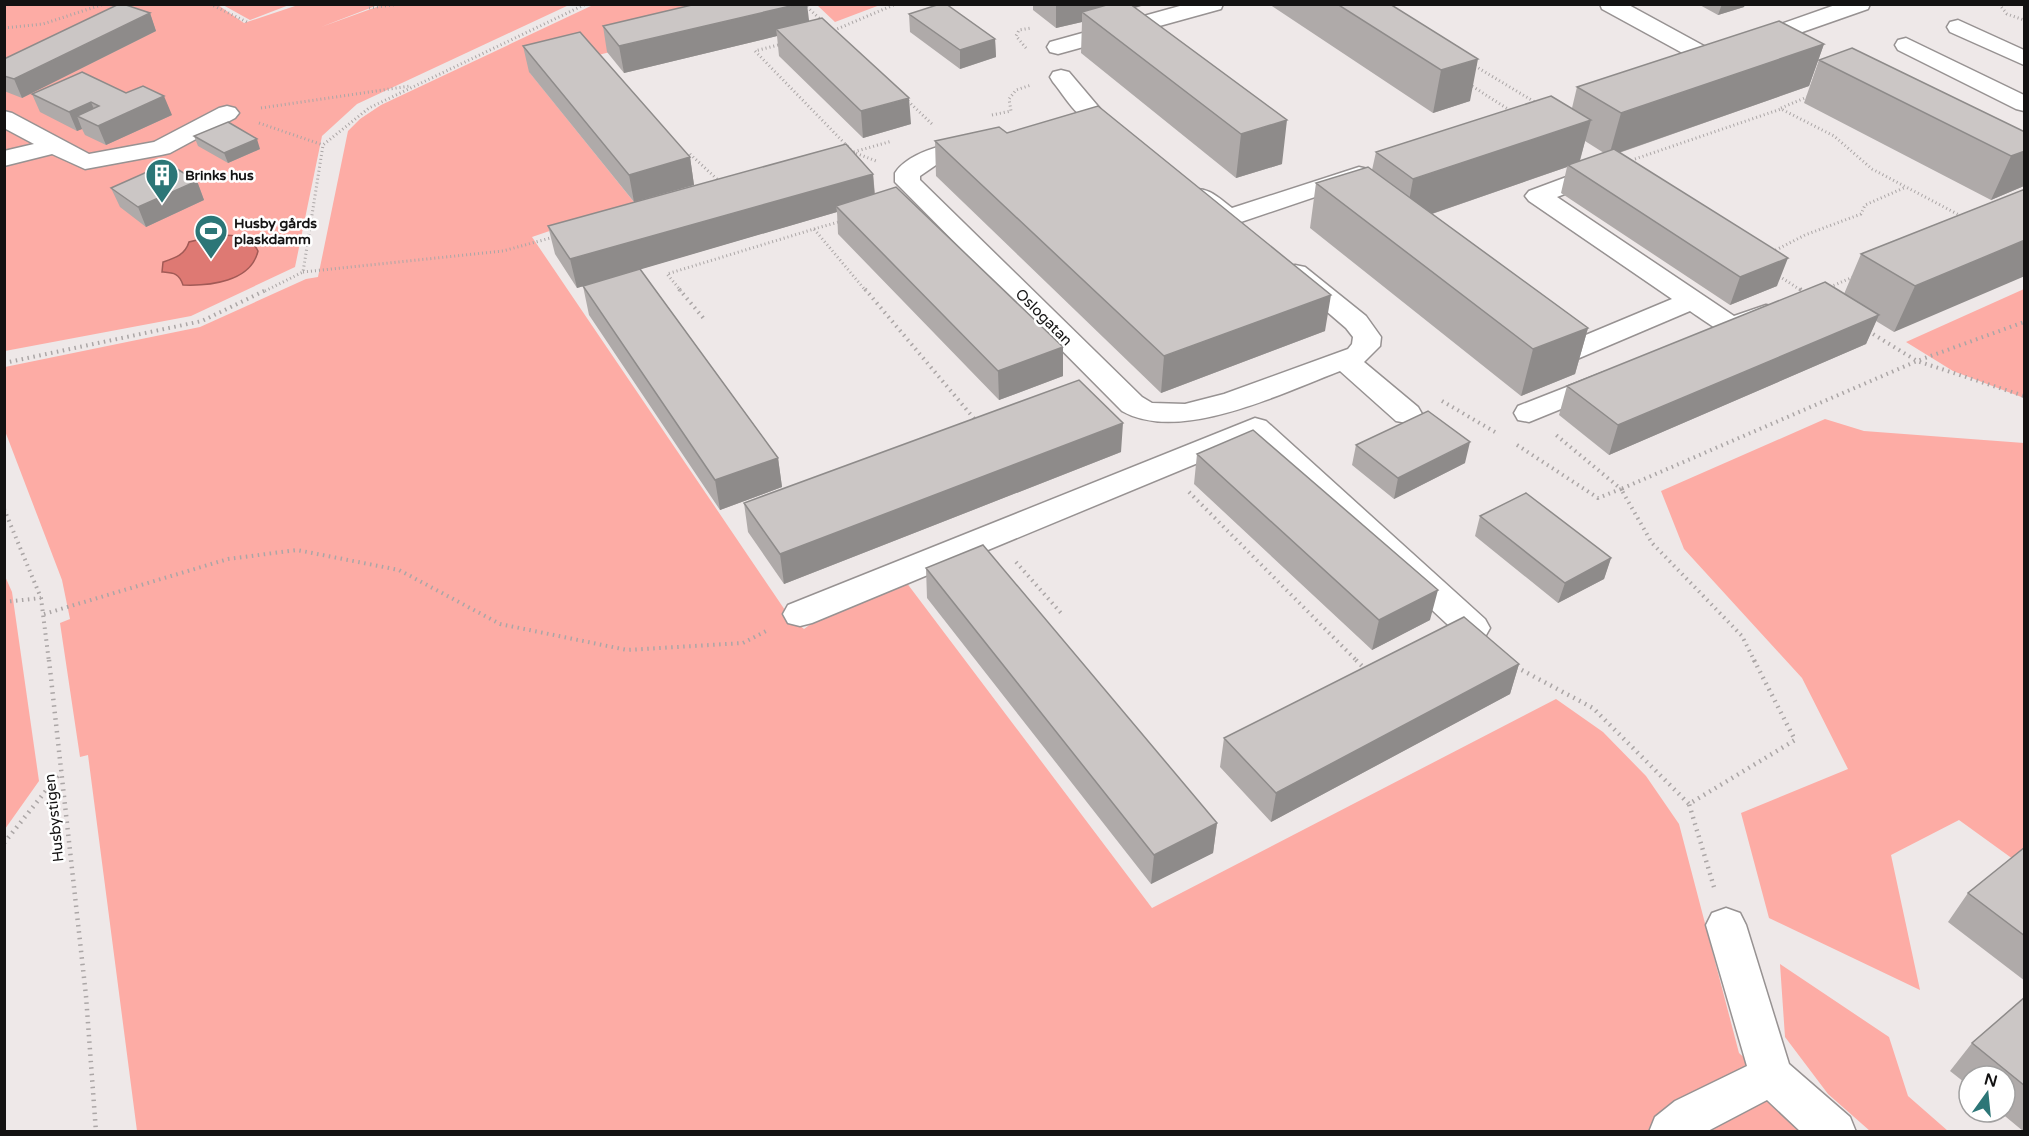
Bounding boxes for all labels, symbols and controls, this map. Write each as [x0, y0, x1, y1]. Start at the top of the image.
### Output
building icon: Brinks hus [144, 157, 180, 204]
place label: Brinks hus [185, 167, 254, 184]
sports icon: Husby gårds plaskdamm [193, 213, 229, 260]
place label: Husby gårds plaskdamm [234, 215, 317, 248]
street label: Oslogatan [1012, 285, 1076, 349]
street label: Husbystigen [40, 773, 68, 863]
north arrow [1957, 1064, 2017, 1124]
text: N [1982, 1069, 1999, 1092]

